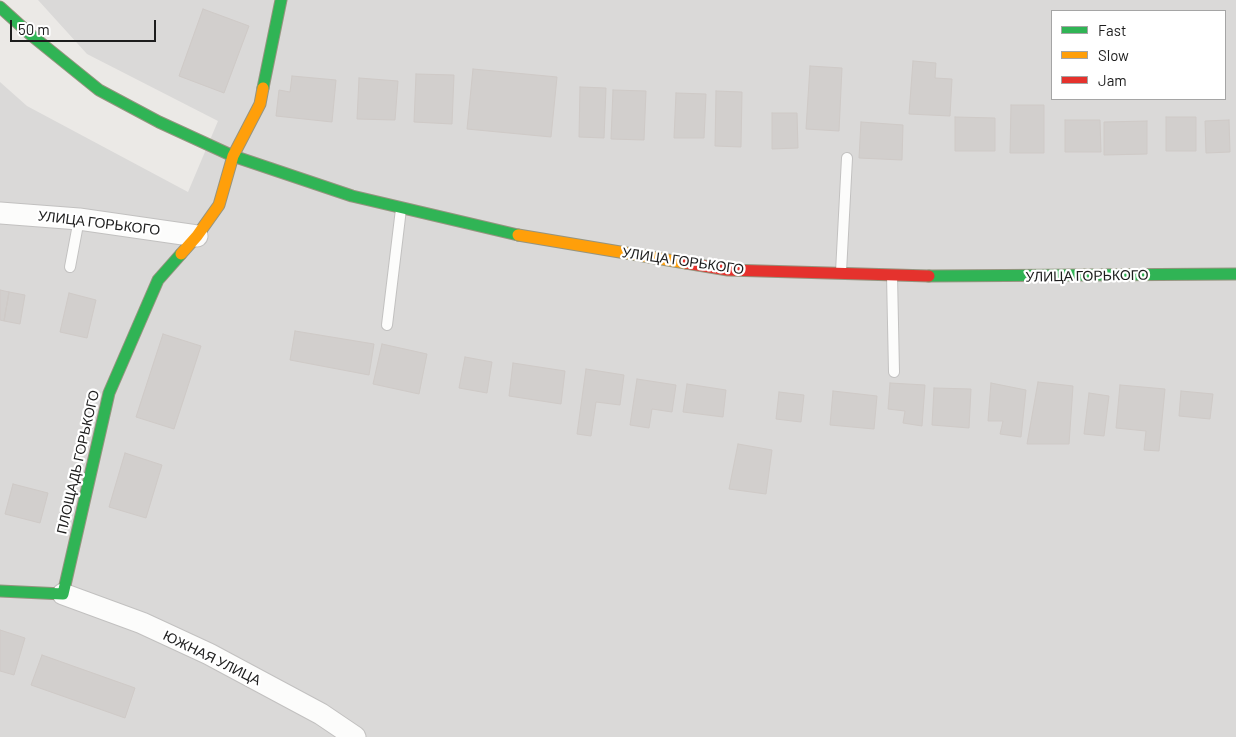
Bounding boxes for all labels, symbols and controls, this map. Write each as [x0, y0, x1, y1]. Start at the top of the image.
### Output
scale bar [12, 10, 159, 42]
legend [1051, 10, 1226, 100]
text: 50 m [18, 20, 50, 38]
text: Fast [1098, 21, 1126, 39]
text: Slow [1098, 46, 1129, 64]
text: Jam [1098, 71, 1127, 89]
street label: УЛИЦА ГОРЬКОГО [37, 207, 161, 239]
street label: УЛИЦА ГОРЬКОГО [621, 244, 745, 278]
street label: УЛИЦА ГОРЬКОГО [1025, 267, 1149, 285]
street label: ПЛОЩАДЬ ГОРЬКОГО [53, 388, 103, 536]
street label: ЮЖНАЯ УЛИЦА [160, 627, 264, 689]

